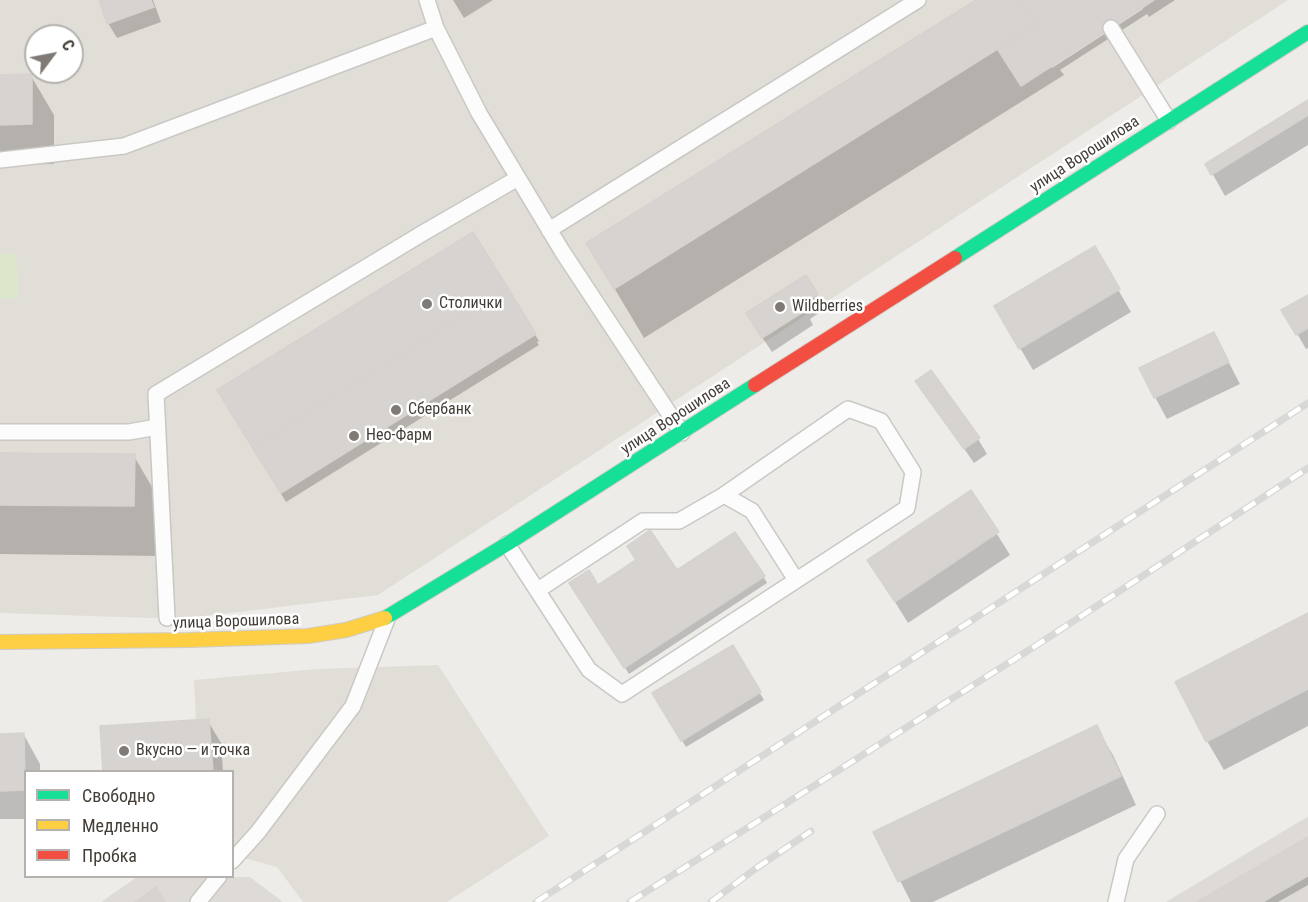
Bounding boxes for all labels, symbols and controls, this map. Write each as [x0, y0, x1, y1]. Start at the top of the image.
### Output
north arrow [24, 24, 84, 84]
text: С [58, 36, 78, 54]
street label: улица Ворошилова [1027, 113, 1143, 197]
place label: Столички [439, 294, 502, 314]
marker: Столички [420, 297, 434, 311]
place label: Wildberries [792, 297, 863, 317]
marker: Wildberries [773, 300, 787, 314]
street label: улица Ворошилова [618, 375, 734, 459]
place label: Сбербанк [408, 400, 471, 420]
marker: Сбербанк [389, 403, 403, 417]
place label: Нео-Фарм [366, 426, 432, 446]
marker: Нео-Фарм [347, 429, 361, 443]
street label: улица Ворошилова [173, 610, 299, 634]
place label: Вкусно — и точка [136, 741, 250, 761]
marker: Вкусно — и точка [117, 744, 131, 758]
legend [24, 770, 234, 878]
text: Свободно [82, 785, 155, 806]
text: Медленно [82, 815, 159, 836]
text: Пробка [82, 845, 137, 866]

